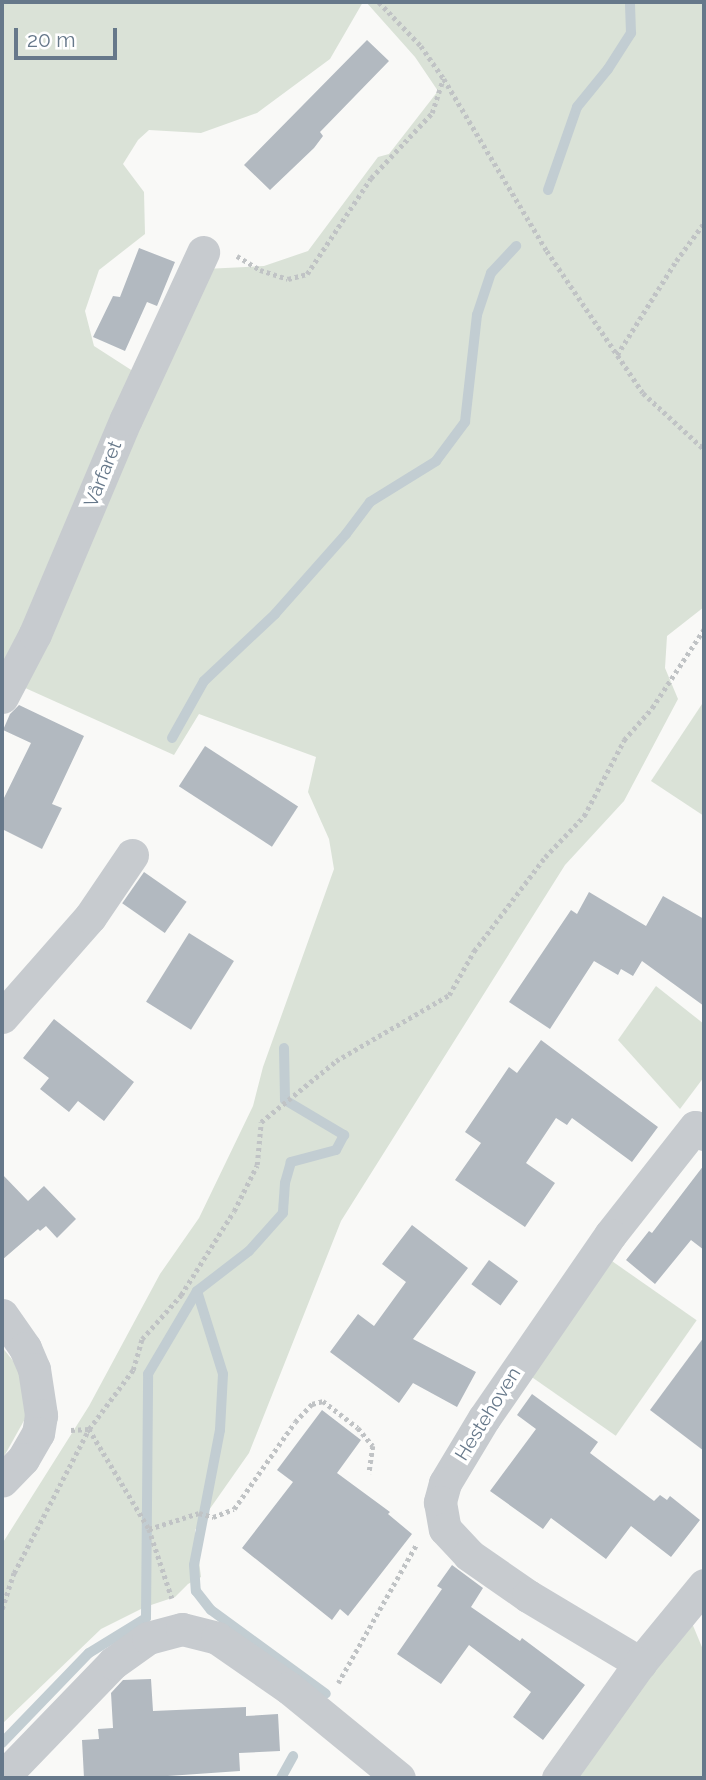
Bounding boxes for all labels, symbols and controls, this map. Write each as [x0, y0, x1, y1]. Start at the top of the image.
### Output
scale bar [18, 14, 121, 58]
text: 20 m [27, 27, 75, 52]
street label: Vårfaret [79, 438, 127, 510]
street label: Hestehoven [450, 1363, 526, 1465]

